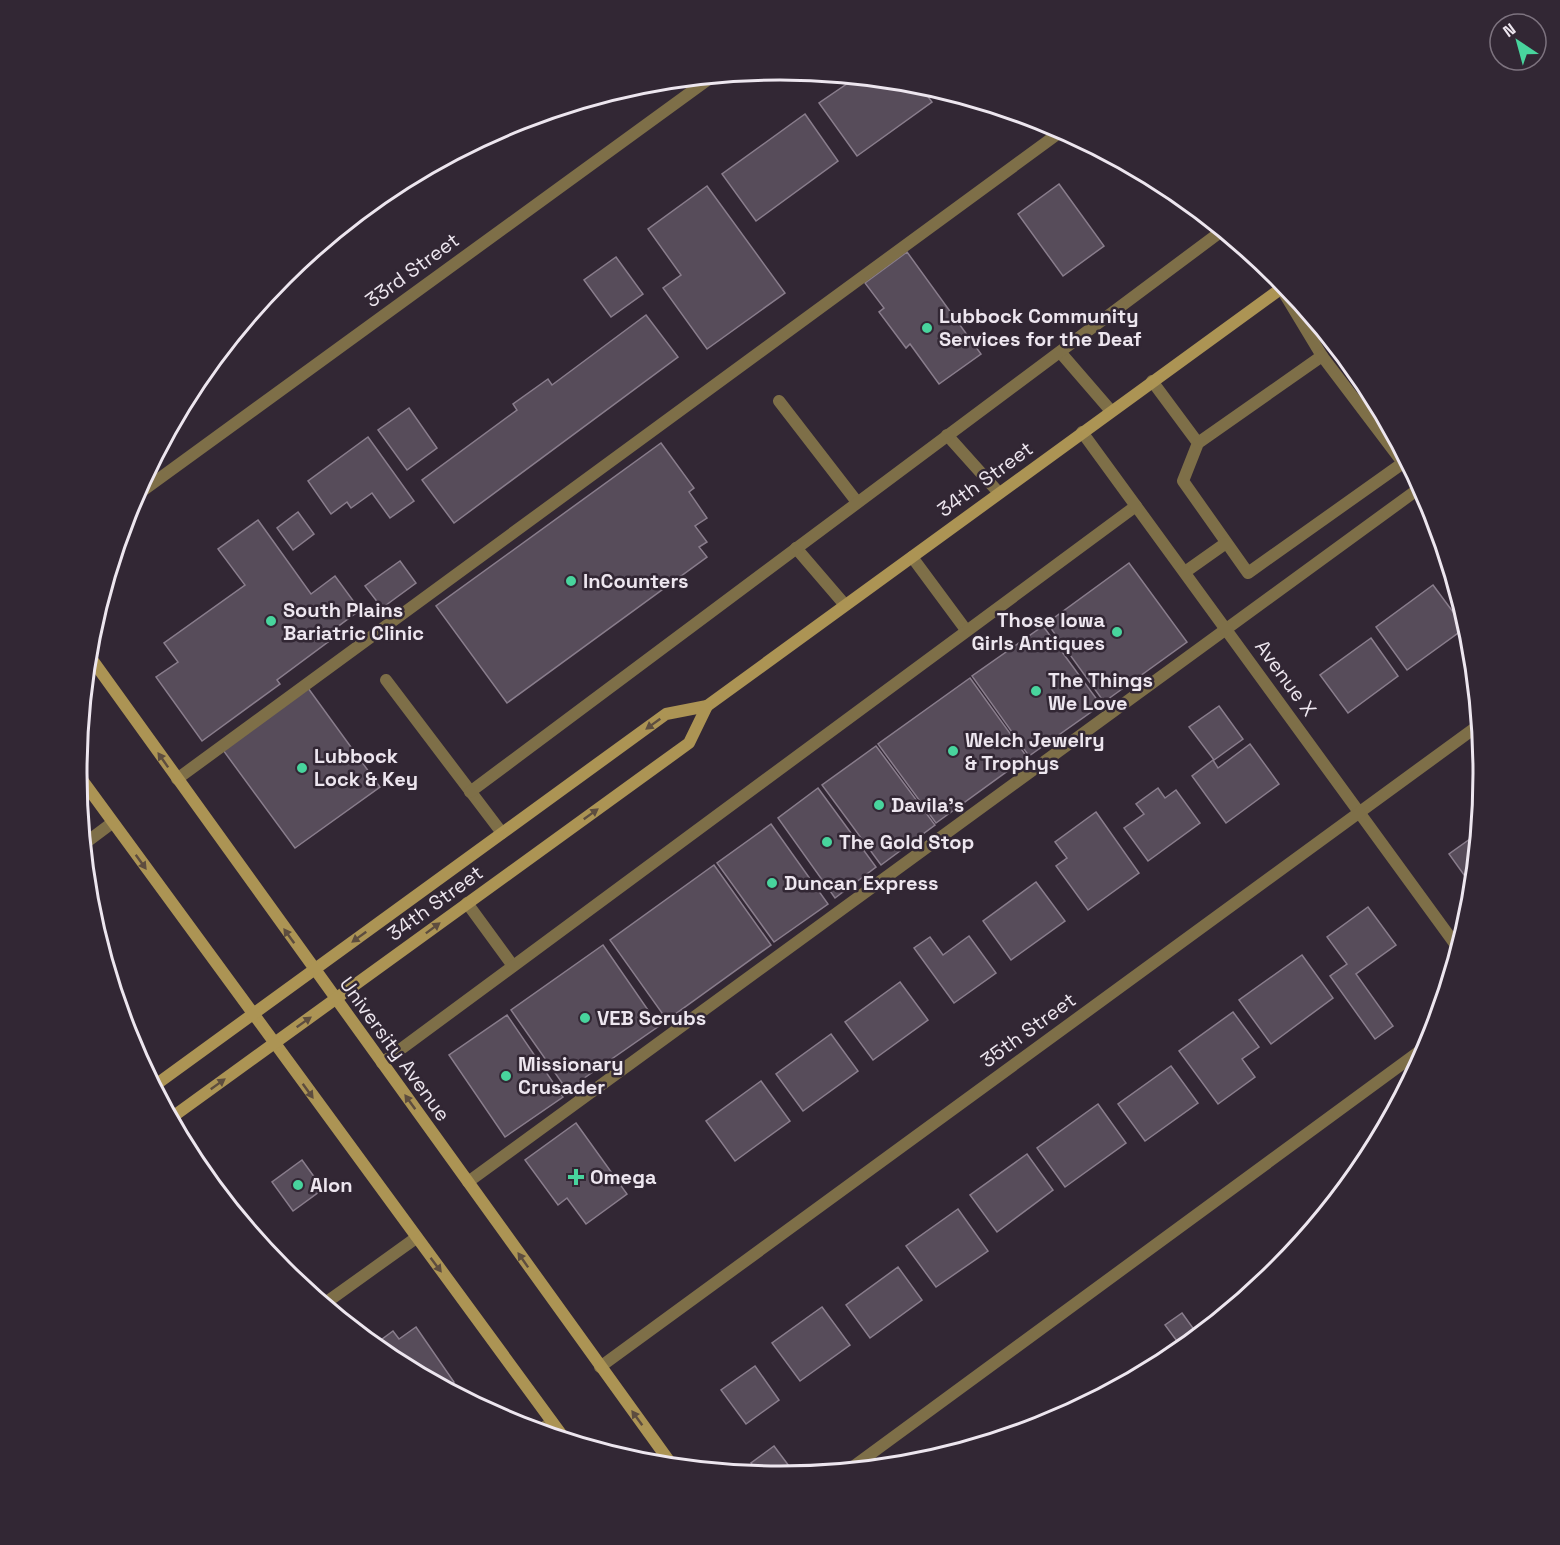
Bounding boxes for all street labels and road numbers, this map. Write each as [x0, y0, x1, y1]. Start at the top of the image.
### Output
street label: 33rd Street [360, 227, 464, 313]
street label: 34th Street [932, 435, 1038, 523]
street label: Avenue X [1249, 635, 1323, 722]
street label: 34th Street [382, 859, 488, 947]
street label: University Avenue [334, 972, 456, 1126]
street label: 35th Street [975, 987, 1081, 1073]

